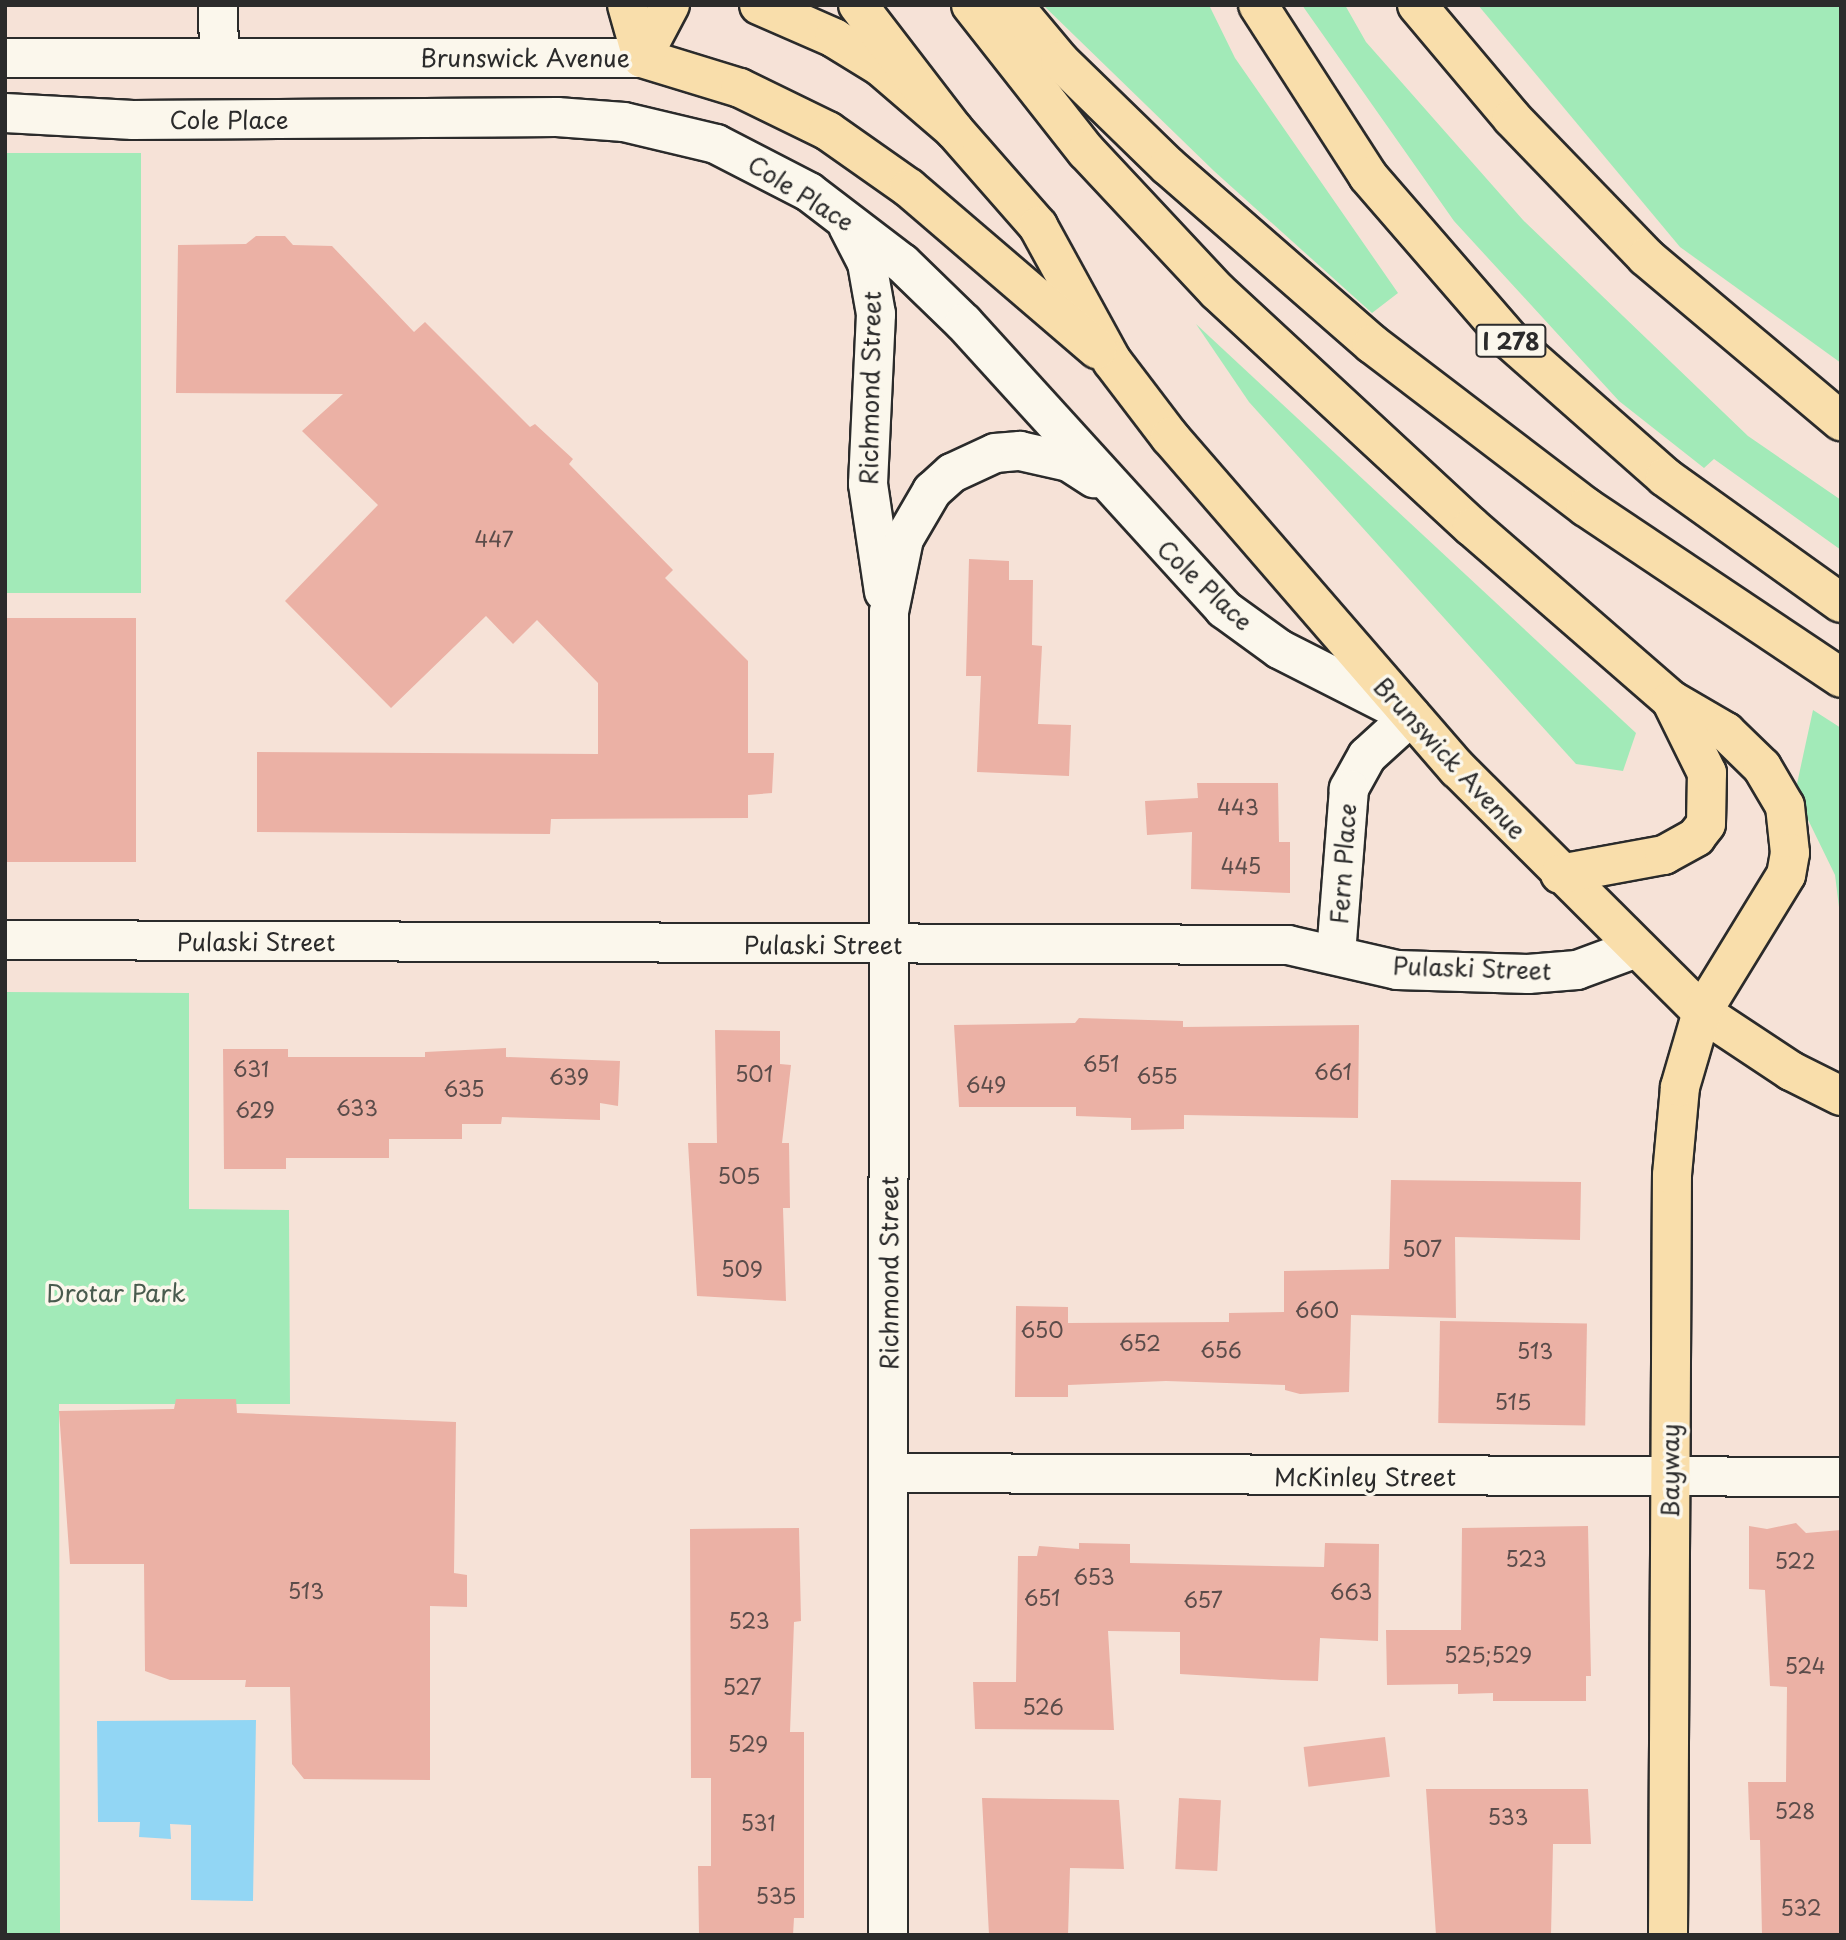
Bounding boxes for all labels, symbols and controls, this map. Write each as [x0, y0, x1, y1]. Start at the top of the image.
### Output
street label: Brunswick Avenue [421, 44, 629, 72]
street label: Cole Place [169, 106, 289, 134]
street label: Cole Place [743, 149, 859, 237]
street label: Richmond Street [854, 291, 886, 485]
road number: I 278 [1474, 322, 1548, 360]
house number: 447 [474, 525, 514, 551]
street label: Cole Place [1151, 534, 1259, 636]
street label: Brunswick Avenue [1368, 672, 1532, 844]
house number: 443 [1217, 793, 1259, 819]
street label: Fern Place [1324, 803, 1362, 925]
house number: 445 [1221, 852, 1261, 878]
street label: Pulaski Street [175, 928, 337, 956]
street label: Pulaski Street [742, 931, 904, 959]
street label: Pulaski Street [1391, 951, 1553, 985]
house number: 651 [1083, 1050, 1119, 1076]
house number: 631 [233, 1055, 269, 1081]
house number: 661 [1314, 1058, 1352, 1084]
house number: 501 [735, 1060, 773, 1086]
house number: 655 [1136, 1062, 1178, 1088]
house number: 639 [549, 1063, 589, 1089]
house number: 649 [966, 1071, 1006, 1097]
house number: 635 [443, 1075, 485, 1101]
house number: 633 [336, 1094, 378, 1120]
house number: 629 [235, 1096, 275, 1122]
house number: 505 [718, 1162, 760, 1188]
street label: Richmond Street [875, 1176, 903, 1370]
house number: 507 [1402, 1235, 1442, 1261]
house number: 509 [721, 1255, 763, 1281]
park label: Drotar Park [46, 1279, 186, 1307]
house number: 660 [1295, 1296, 1339, 1322]
house number: 650 [1021, 1316, 1063, 1342]
house number: 652 [1119, 1329, 1161, 1355]
house number: 656 [1200, 1336, 1242, 1362]
house number: 513 [1517, 1337, 1553, 1363]
house number: 515 [1495, 1388, 1531, 1414]
street label: Bayway [1656, 1424, 1684, 1518]
street label: McKinley Street [1273, 1463, 1457, 1491]
house number: 523 [1505, 1545, 1547, 1571]
house number: 522 [1774, 1547, 1816, 1573]
house number: 653 [1073, 1563, 1115, 1589]
house number: 513 [288, 1577, 324, 1603]
house number: 663 [1330, 1578, 1372, 1604]
house number: 651 [1024, 1584, 1060, 1610]
house number: 657 [1183, 1586, 1223, 1612]
house number: 523 [728, 1607, 770, 1633]
house number: 525;529 [1444, 1641, 1532, 1667]
house number: 524 [1784, 1652, 1826, 1678]
house number: 527 [722, 1673, 762, 1699]
house number: 526 [1022, 1693, 1064, 1719]
house number: 529 [728, 1730, 768, 1756]
house number: 528 [1775, 1797, 1815, 1823]
house number: 533 [1488, 1803, 1528, 1829]
house number: 531 [740, 1809, 776, 1835]
house number: 535 [756, 1882, 796, 1908]
house number: 532 [1780, 1894, 1822, 1920]

